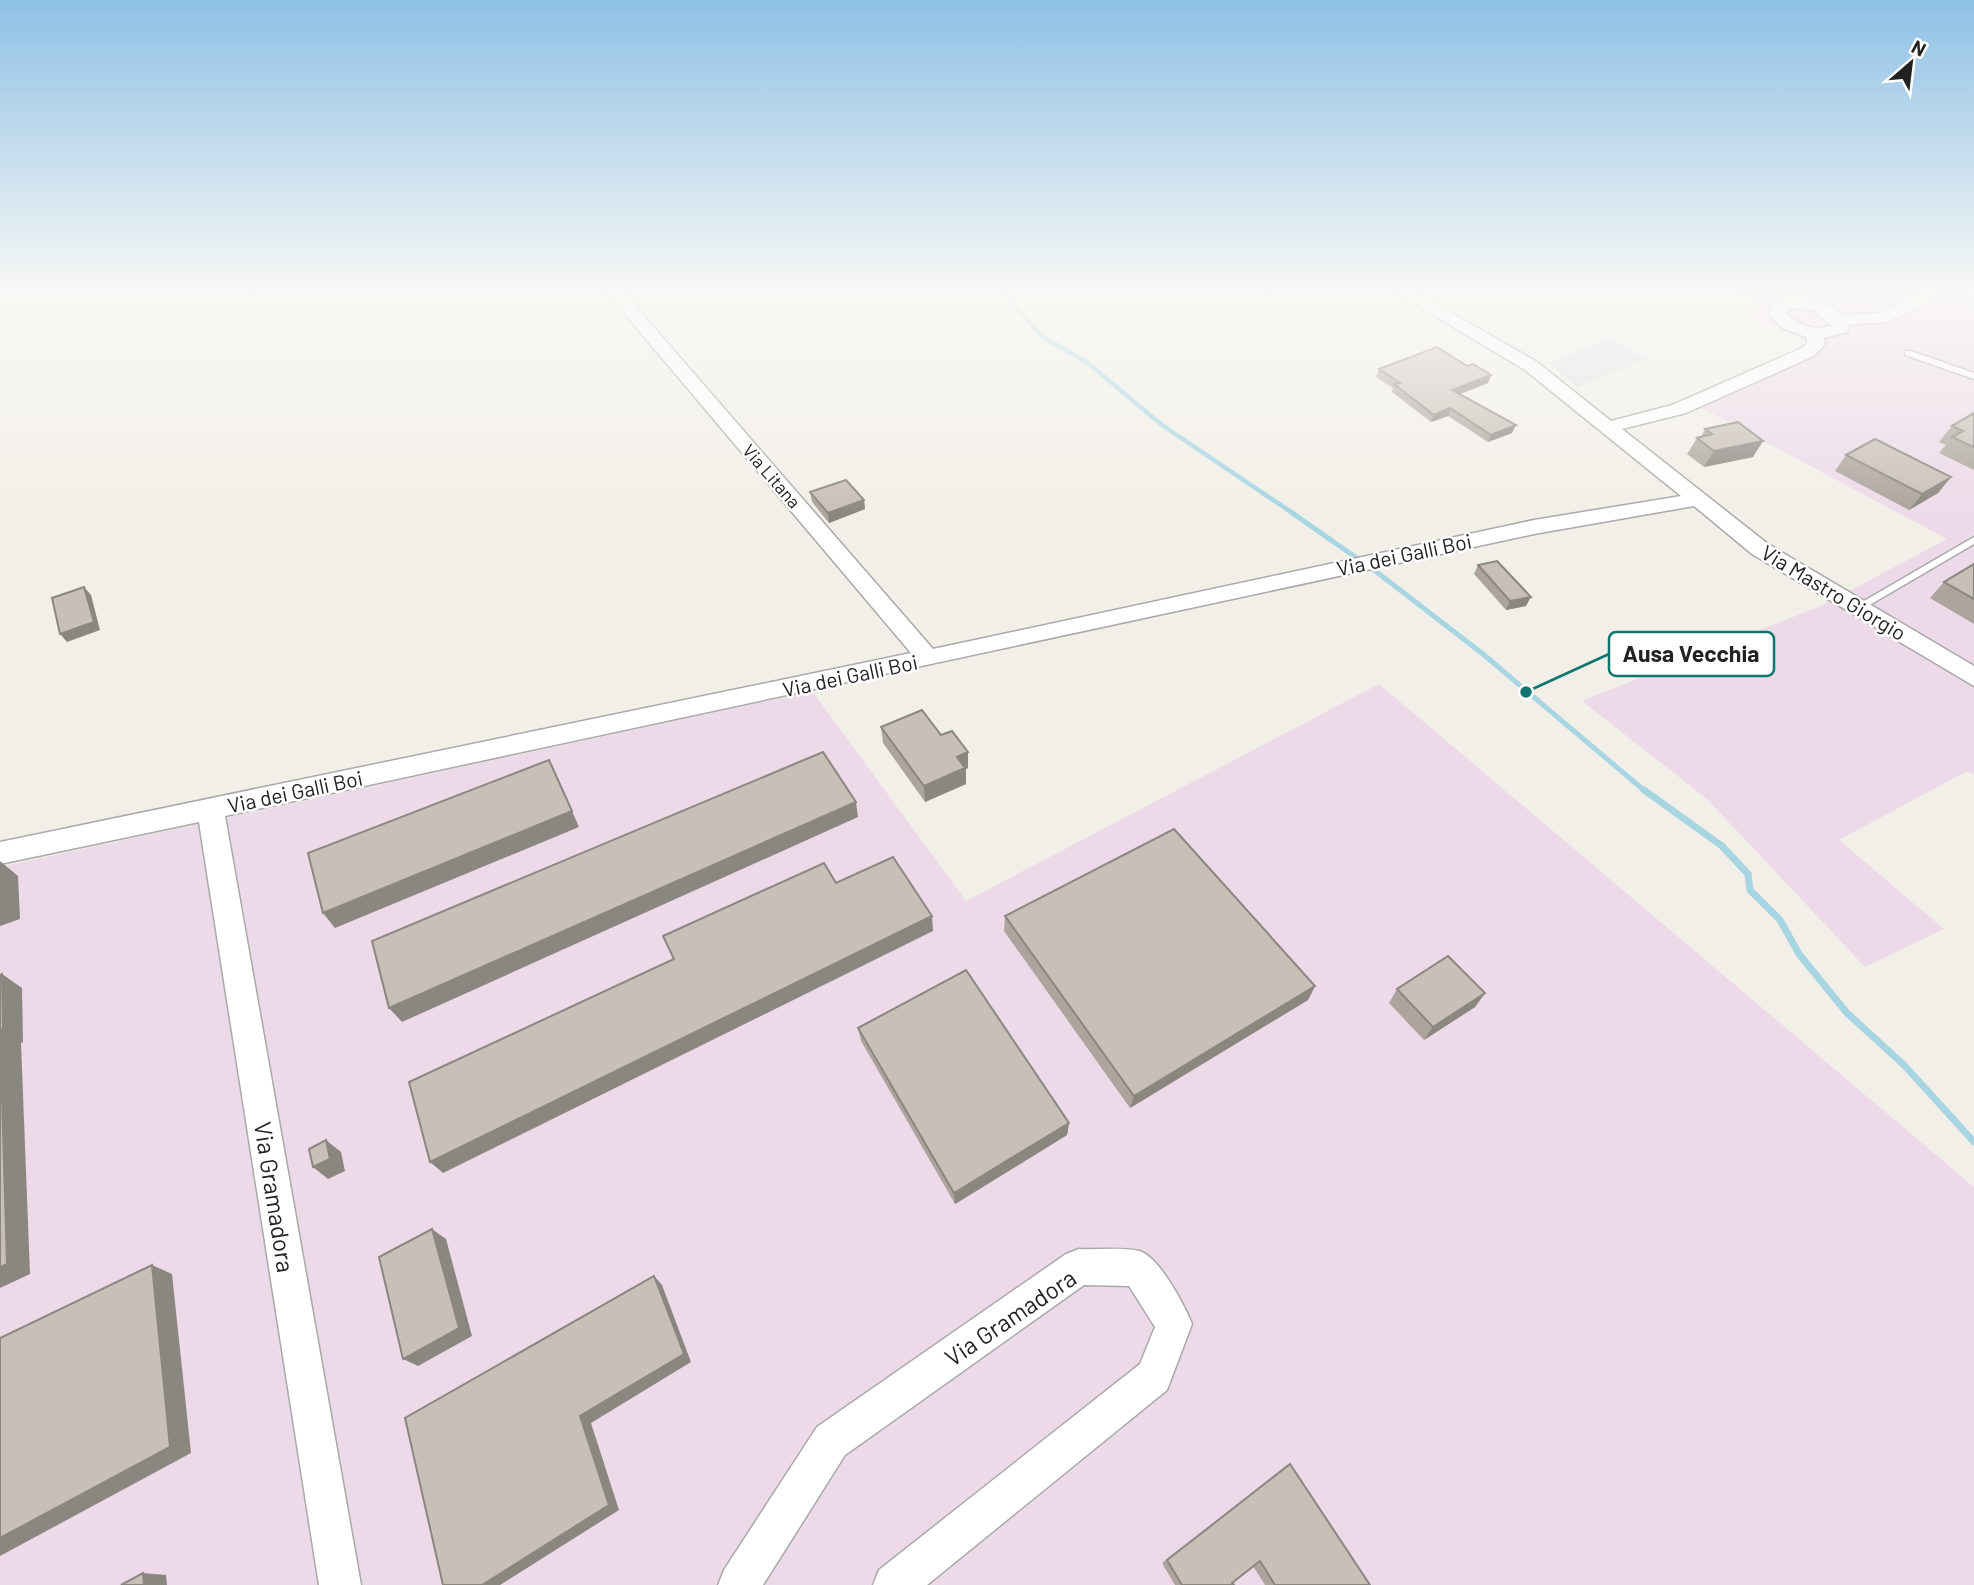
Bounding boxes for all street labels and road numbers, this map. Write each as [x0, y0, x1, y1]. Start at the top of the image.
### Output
street label: Via Litana [738, 440, 806, 512]
street label: Via dei Galli Boi [1334, 527, 1474, 581]
street label: Via Mastro Giorgio [1757, 539, 1911, 645]
street label: Via dei Galli Boi [780, 648, 920, 702]
street label: Via dei Galli Boi [225, 764, 365, 818]
street label: Via Gramadora [249, 1120, 301, 1274]
street label: Via Gramadora [939, 1262, 1081, 1372]

